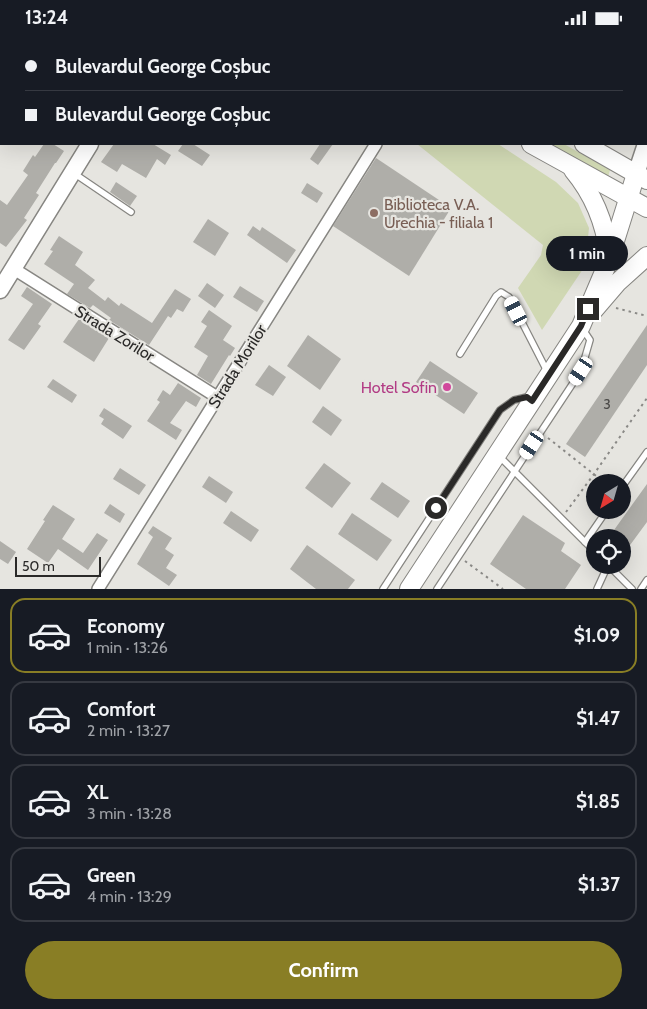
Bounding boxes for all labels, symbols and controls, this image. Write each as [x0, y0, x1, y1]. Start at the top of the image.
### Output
text: 13:24 [25, 6, 68, 29]
text: Bulevardul George Coșbuc [55, 55, 270, 78]
text: Bulevardul George Coșbuc [55, 103, 270, 126]
place label: Biblioteca V.A. Urechia - filiala 1 [384, 195, 493, 232]
marker: Biblioteca V.A. Urechia - filiala 1 [368, 207, 380, 219]
callout: 1 min [547, 237, 629, 271]
text: 1 min [569, 244, 605, 263]
car [502, 294, 529, 328]
route end [577, 298, 599, 320]
street label: Strada Zorilor [71, 301, 159, 366]
street label: Strada Morilor [204, 320, 271, 412]
car [566, 354, 595, 388]
place label: Hotel Sofin [361, 378, 437, 397]
marker: Hotel Sofin [441, 381, 453, 393]
house number: 3 [603, 395, 611, 413]
car [517, 428, 546, 462]
north arrow [586, 474, 631, 519]
map controls [586, 474, 631, 574]
route start [425, 497, 447, 519]
button: locate [586, 529, 631, 574]
scale bar [15, 554, 101, 577]
text: 50 m [22, 557, 55, 575]
icon: car [27, 613, 72, 658]
text: Economy [87, 615, 165, 638]
text: $1.09 [574, 624, 620, 647]
text: 1 min · 13:26 [87, 638, 168, 657]
icon: car [27, 696, 72, 741]
text: Comfort [87, 698, 156, 721]
text: $1.47 [576, 707, 620, 730]
text: 2 min · 13:27 [87, 721, 170, 740]
icon: car [27, 779, 72, 824]
text: XL [87, 781, 108, 804]
text: $1.85 [576, 790, 620, 813]
text: 3 min · 13:28 [87, 804, 172, 823]
icon: car [27, 862, 72, 907]
text: Green [87, 864, 136, 887]
text: $1.37 [578, 873, 620, 896]
text: 4 min · 13:29 [87, 887, 172, 906]
button: Confirm [25, 941, 622, 999]

